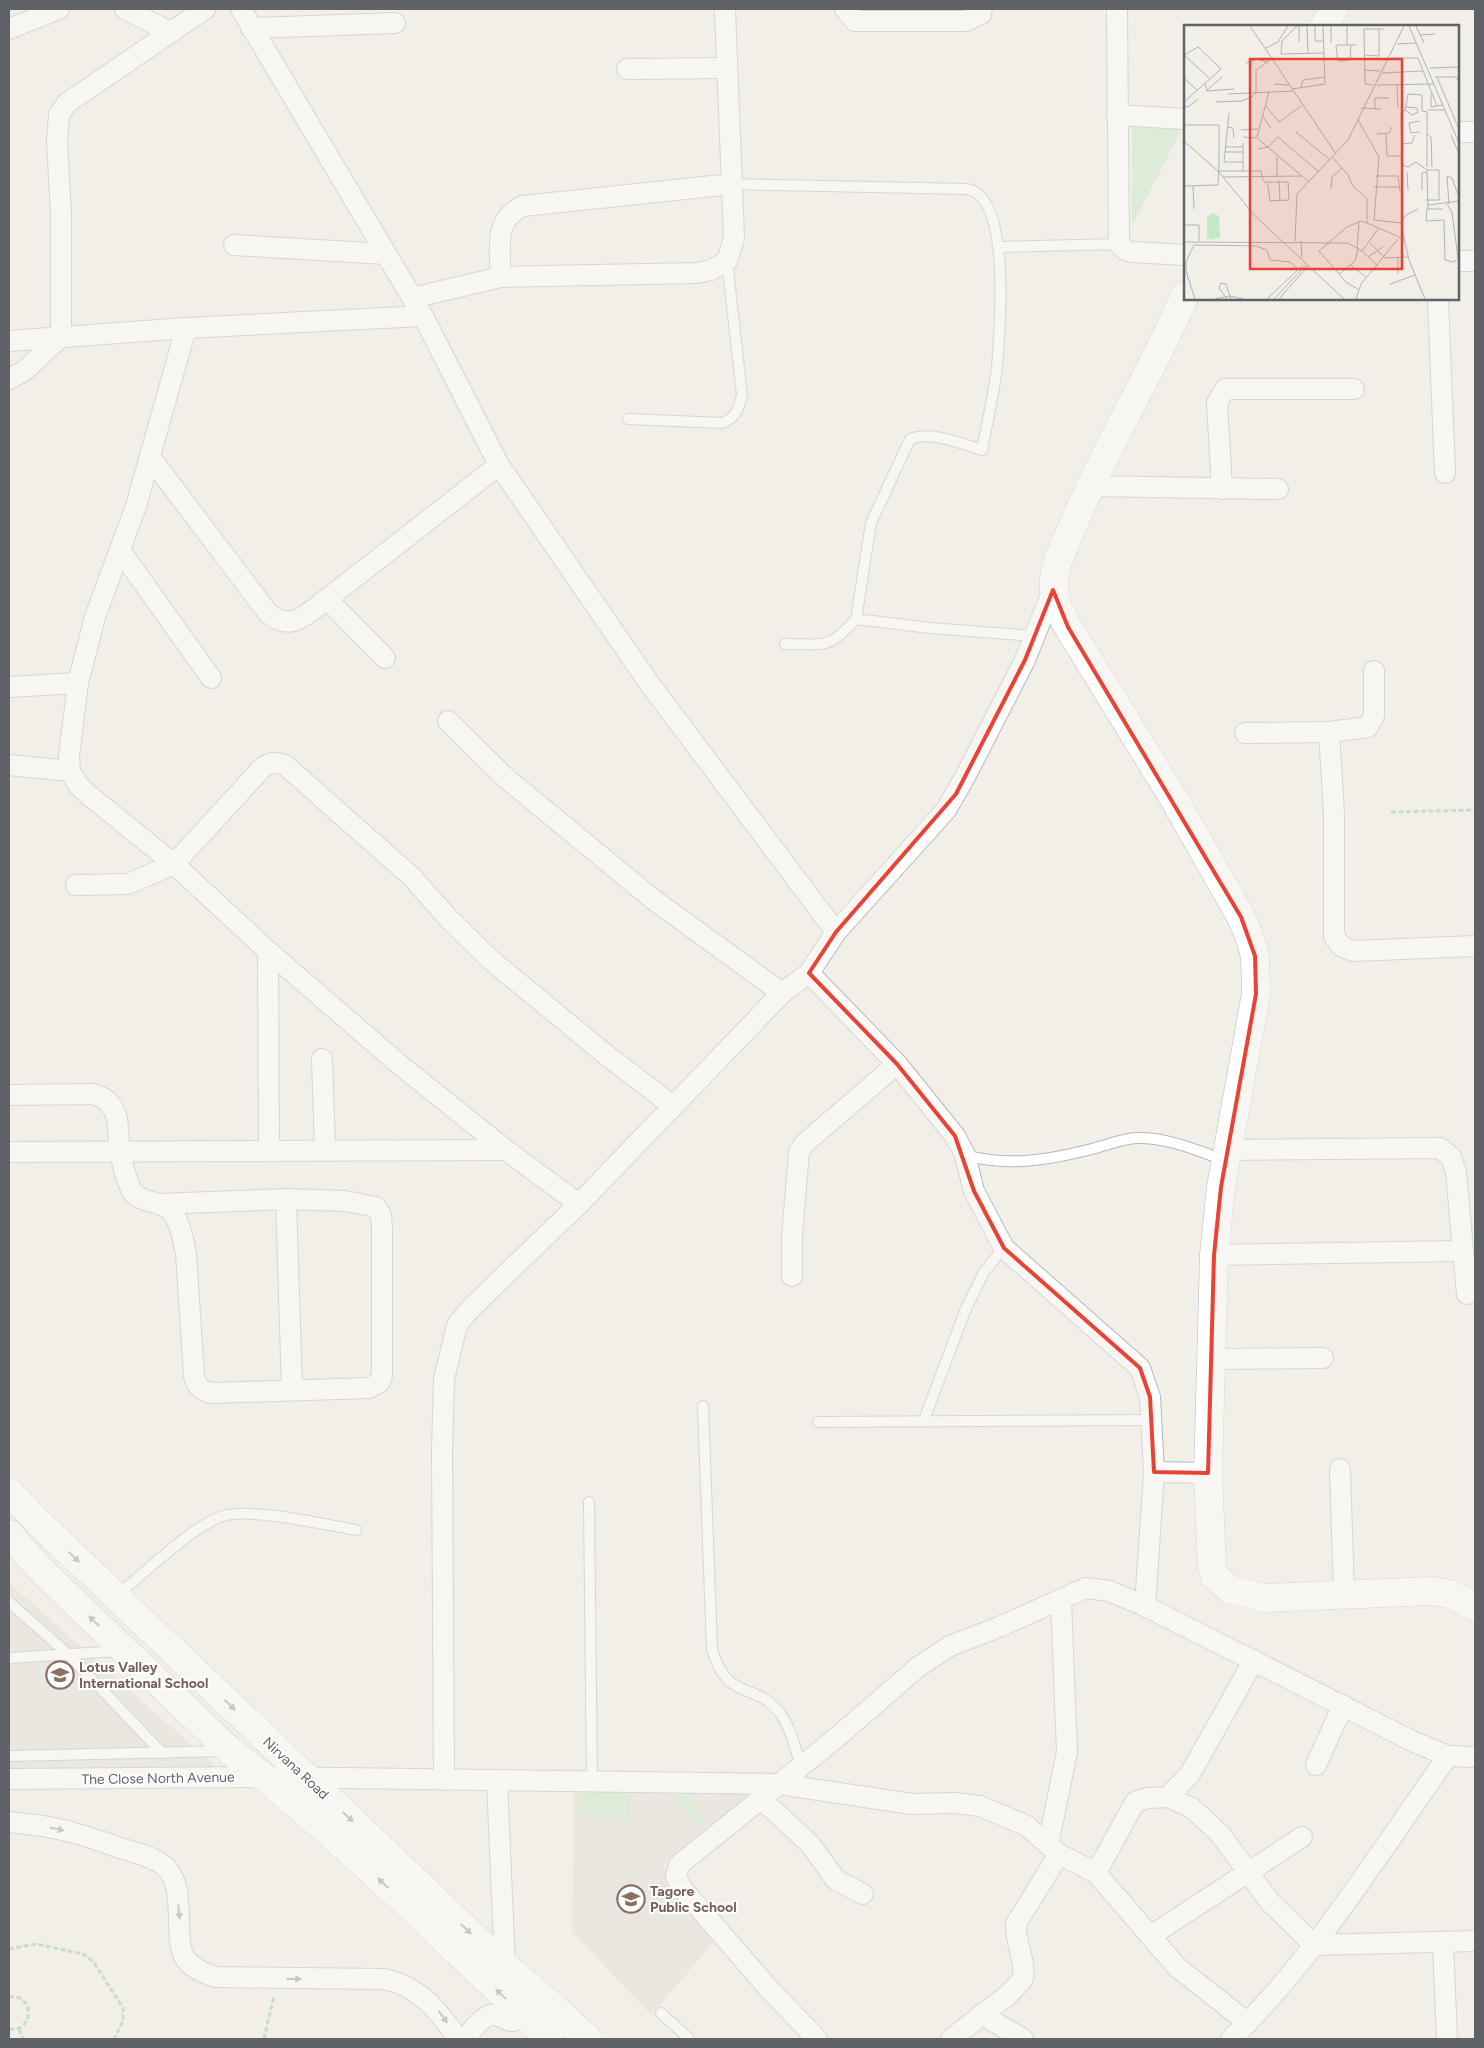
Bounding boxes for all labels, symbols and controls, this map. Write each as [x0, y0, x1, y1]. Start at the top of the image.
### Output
inset map [1184, 25, 1459, 300]
one-way arrow [68, 1551, 80, 1563]
one-way arrow [89, 1615, 101, 1627]
place label: Lotus Valley International School [79, 1659, 208, 1692]
school or university icon: Lotus Valley International School [45, 1660, 75, 1690]
one-way arrow [224, 1699, 236, 1711]
street label: Nirvana Road [259, 1734, 332, 1803]
street label: The Close North Avenue [81, 1769, 235, 1788]
one-way arrow [341, 1811, 353, 1823]
one-way arrow [49, 1825, 64, 1833]
one-way arrow [377, 1877, 389, 1889]
place label: Tagore Public School [650, 1883, 737, 1916]
school or university icon: Tagore Public School [616, 1884, 646, 1914]
one-way arrow [175, 1904, 183, 1920]
one-way arrow [459, 1923, 471, 1935]
one-way arrow [286, 1975, 302, 1983]
one-way arrow [496, 1988, 508, 2000]
one-way arrow [438, 2010, 448, 2024]

